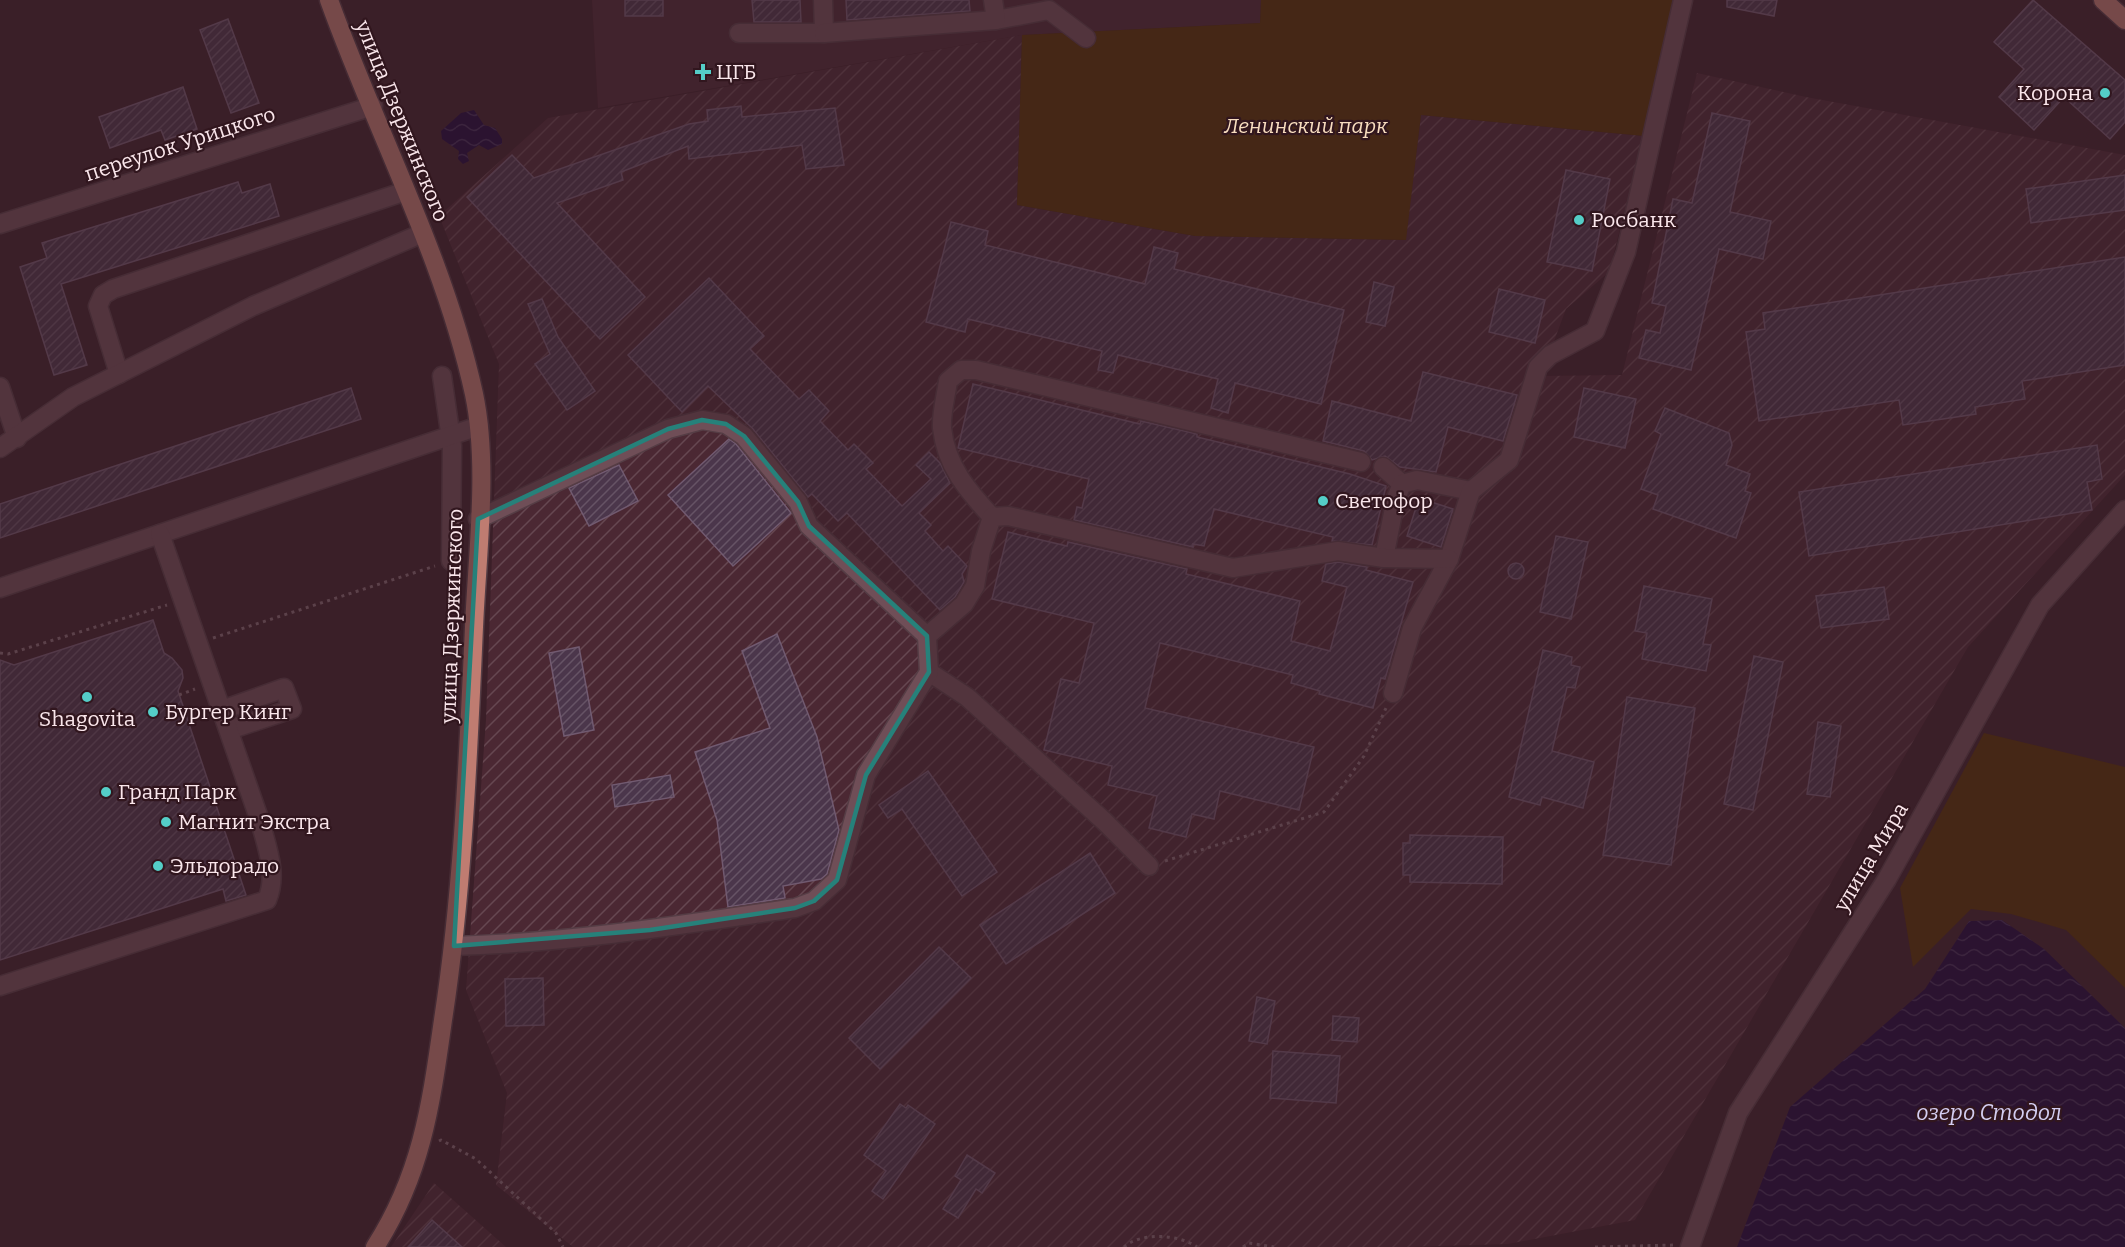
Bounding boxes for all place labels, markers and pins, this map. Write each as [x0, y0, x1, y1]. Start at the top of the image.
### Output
place label: ЦГБ [716, 59, 756, 85]
marker: ЦГБ [694, 63, 712, 81]
place label: Корона [2017, 80, 2093, 106]
marker: Корона [2098, 86, 2112, 100]
place label: Росбанк [1591, 207, 1677, 233]
marker: Росбанк [1572, 213, 1586, 227]
place label: Светофор [1335, 488, 1433, 514]
marker: Светофор [1316, 494, 1330, 508]
marker: Shagovita [80, 690, 94, 704]
place label: Бургер Кинг [165, 699, 291, 725]
marker: Бургер Кинг [146, 705, 160, 719]
place label: Shagovita [39, 706, 136, 732]
place label: Гранд Парк [118, 779, 237, 805]
marker: Гранд Парк [99, 785, 113, 799]
place label: Магнит Экстра [178, 809, 331, 835]
marker: Магнит Экстра [159, 815, 173, 829]
place label: Эльдорадо [170, 853, 279, 879]
marker: Эльдорадо [151, 859, 165, 873]

